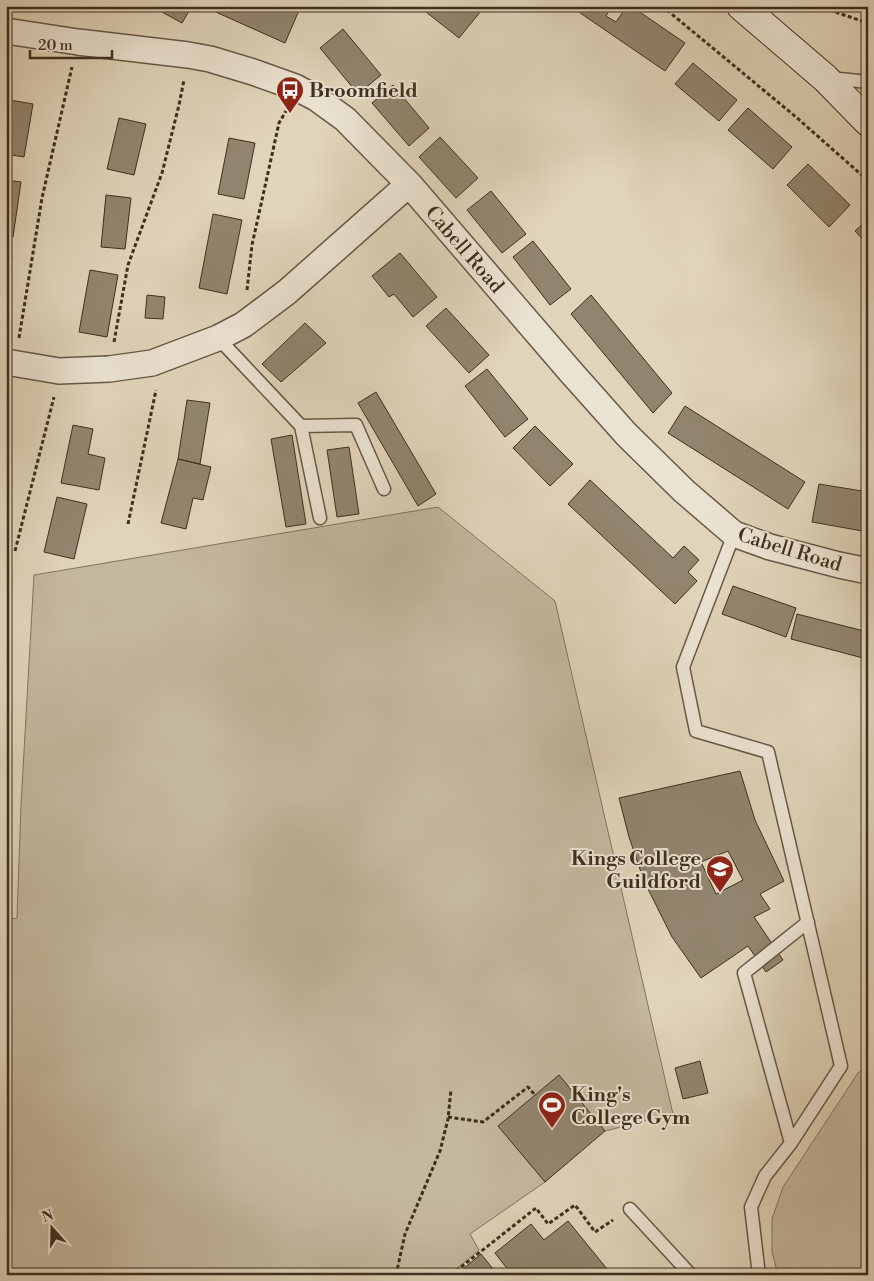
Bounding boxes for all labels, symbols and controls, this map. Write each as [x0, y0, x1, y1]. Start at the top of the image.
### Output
scale bar [30, 28, 112, 60]
text: 20 m [38, 36, 73, 55]
bus stop icon: Broomfield [275, 75, 305, 114]
place label: Broomfield [309, 79, 418, 104]
street label: Cabell Road [419, 201, 509, 299]
street label: Cabell Road [734, 523, 845, 578]
place label: Kings College Guildford [571, 847, 701, 895]
school or university icon: Kings College Guildford [705, 854, 735, 893]
place label: King's College Gym [571, 1083, 690, 1131]
sports icon: King's College Gym [537, 1090, 567, 1129]
north arrow [28, 1204, 78, 1254]
text: N [40, 1206, 56, 1227]

